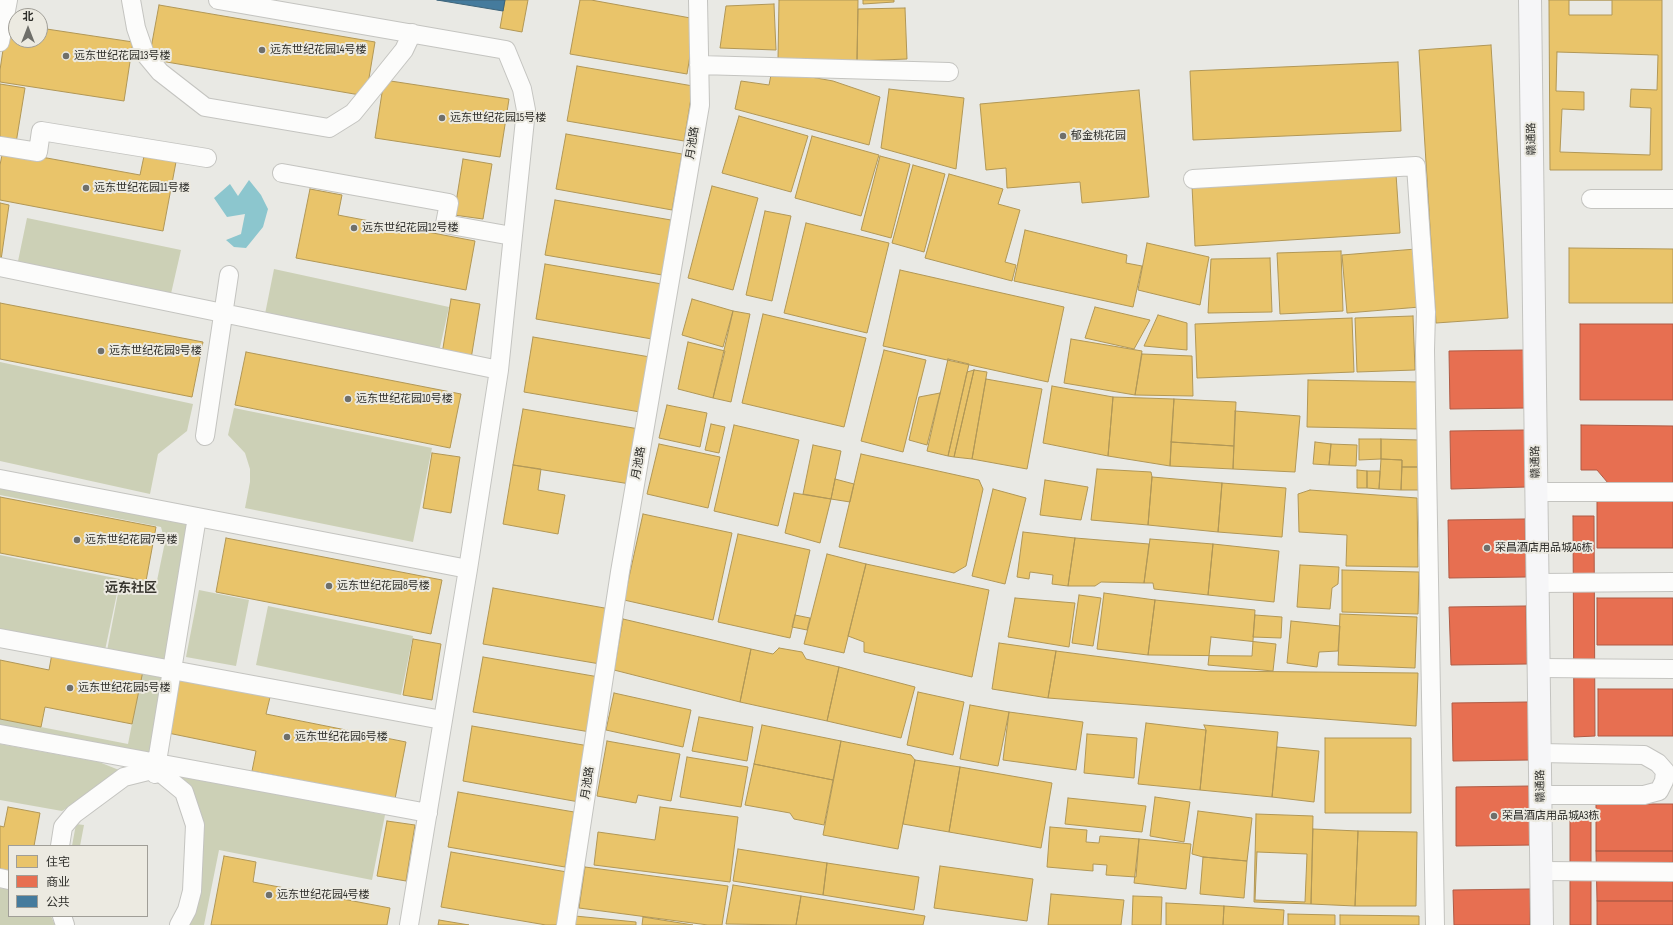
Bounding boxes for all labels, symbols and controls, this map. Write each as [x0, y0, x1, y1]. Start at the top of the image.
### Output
north arrow [8, 8, 48, 48]
text: 北 [23, 10, 34, 23]
place label: 远东世纪花园14号楼 [270, 43, 366, 57]
marker: 远东世纪花园14号楼 [257, 45, 267, 55]
place label: 远东世纪花园13号楼 [74, 49, 170, 63]
marker: 远东世纪花园13号楼 [61, 51, 71, 61]
place label: 远东世纪花园15号楼 [450, 111, 546, 125]
marker: 远东世纪花园15号楼 [437, 113, 447, 123]
street label: 赣通路 [1525, 122, 1539, 156]
street label: 月池路 [684, 126, 702, 160]
place label: 郁金桃花园 [1071, 129, 1126, 143]
marker: 郁金桃花园 [1058, 131, 1068, 141]
place label: 远东世纪花园11号楼 [94, 181, 190, 195]
marker: 远东世纪花园11号楼 [81, 183, 91, 193]
place label: 远东世纪花园12号楼 [362, 221, 459, 235]
marker: 远东世纪花园12号楼 [349, 223, 359, 233]
place label: 远东世纪花园9号楼 [109, 344, 202, 358]
marker: 远东世纪花园9号楼 [96, 346, 106, 356]
place label: 远东世纪花园10号楼 [356, 392, 453, 406]
marker: 远东世纪花园10号楼 [343, 394, 353, 404]
street label: 赣通路 [1529, 445, 1543, 479]
street label: 月池路 [630, 446, 648, 480]
place label: 远东世纪花园7号楼 [85, 533, 177, 547]
marker: 远东世纪花园7号楼 [72, 535, 82, 545]
place label: 荣昌酒店用品城A6栋 [1495, 541, 1592, 555]
marker: 荣昌酒店用品城A6栋 [1482, 543, 1492, 553]
place label: 远东世纪花园8号楼 [337, 579, 430, 593]
district label: 远东社区 [105, 581, 157, 597]
marker: 远东世纪花园8号楼 [324, 581, 334, 591]
place label: 远东世纪花园5号楼 [78, 681, 170, 695]
marker: 远东世纪花园5号楼 [65, 683, 75, 693]
place label: 远东世纪花园6号楼 [295, 730, 388, 744]
marker: 远东世纪花园6号楼 [282, 732, 292, 742]
street label: 月池路 [579, 766, 597, 800]
street label: 赣通路 [1534, 769, 1548, 803]
place label: 荣昌酒店用品城A3栋 [1502, 809, 1599, 823]
marker: 荣昌酒店用品城A3栋 [1489, 811, 1499, 821]
legend [8, 845, 148, 917]
text: 住宅 [46, 855, 70, 870]
text: 商业 [46, 875, 70, 890]
place label: 远东世纪花园4号楼 [277, 888, 370, 902]
marker: 远东世纪花园4号楼 [264, 890, 274, 900]
text: 公共 [46, 895, 70, 910]

